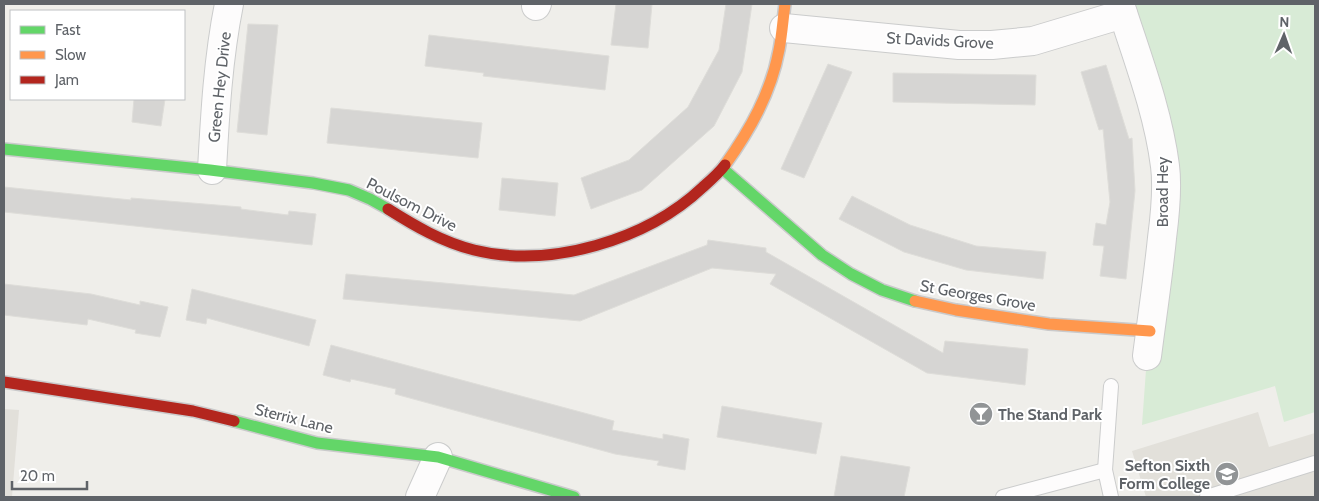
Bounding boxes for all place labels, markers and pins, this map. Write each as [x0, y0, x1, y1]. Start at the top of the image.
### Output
bar icon: The Stand Park [968, 401, 994, 427]
place label: The Stand Park [998, 405, 1102, 424]
place label: Sefton Sixth Form College [1119, 456, 1210, 493]
school or university icon: Sefton Sixth Form College [1214, 461, 1240, 487]

